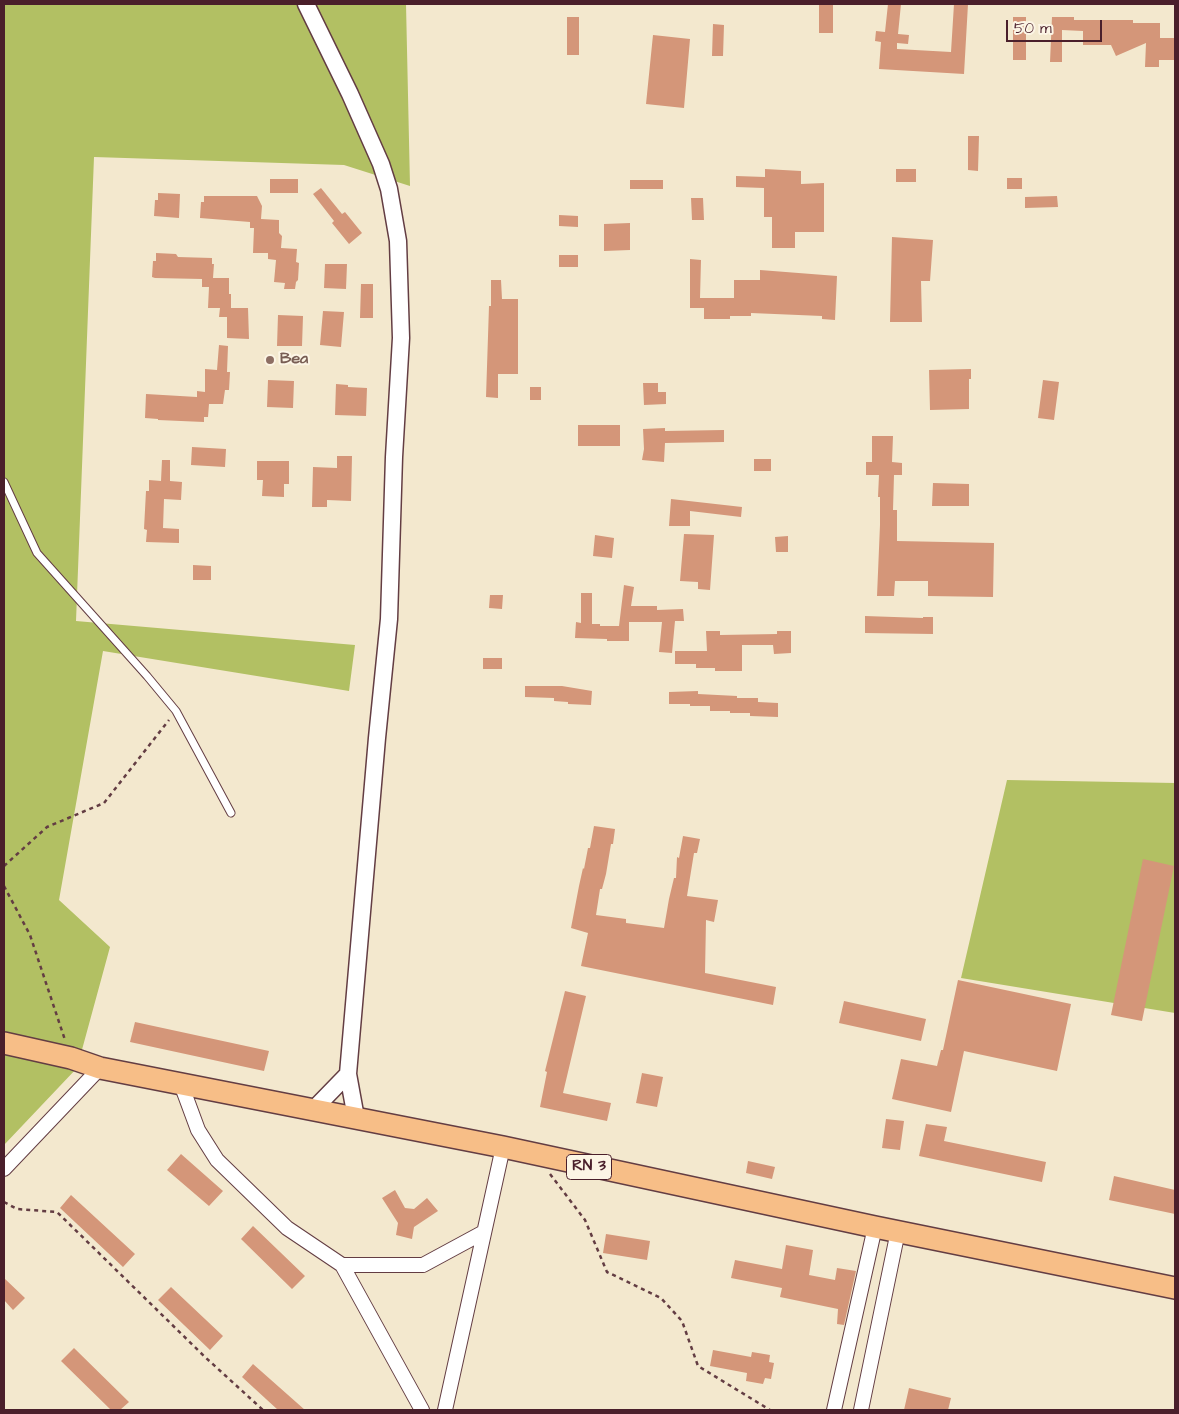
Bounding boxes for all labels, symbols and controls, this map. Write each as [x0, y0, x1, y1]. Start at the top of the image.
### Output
scale bar [1009, 10, 1105, 42]
text: 50 m [1014, 18, 1052, 39]
place label: Bea [280, 350, 308, 370]
marker: Bea [264, 354, 276, 366]
road number: RN 3 [566, 1154, 612, 1180]

